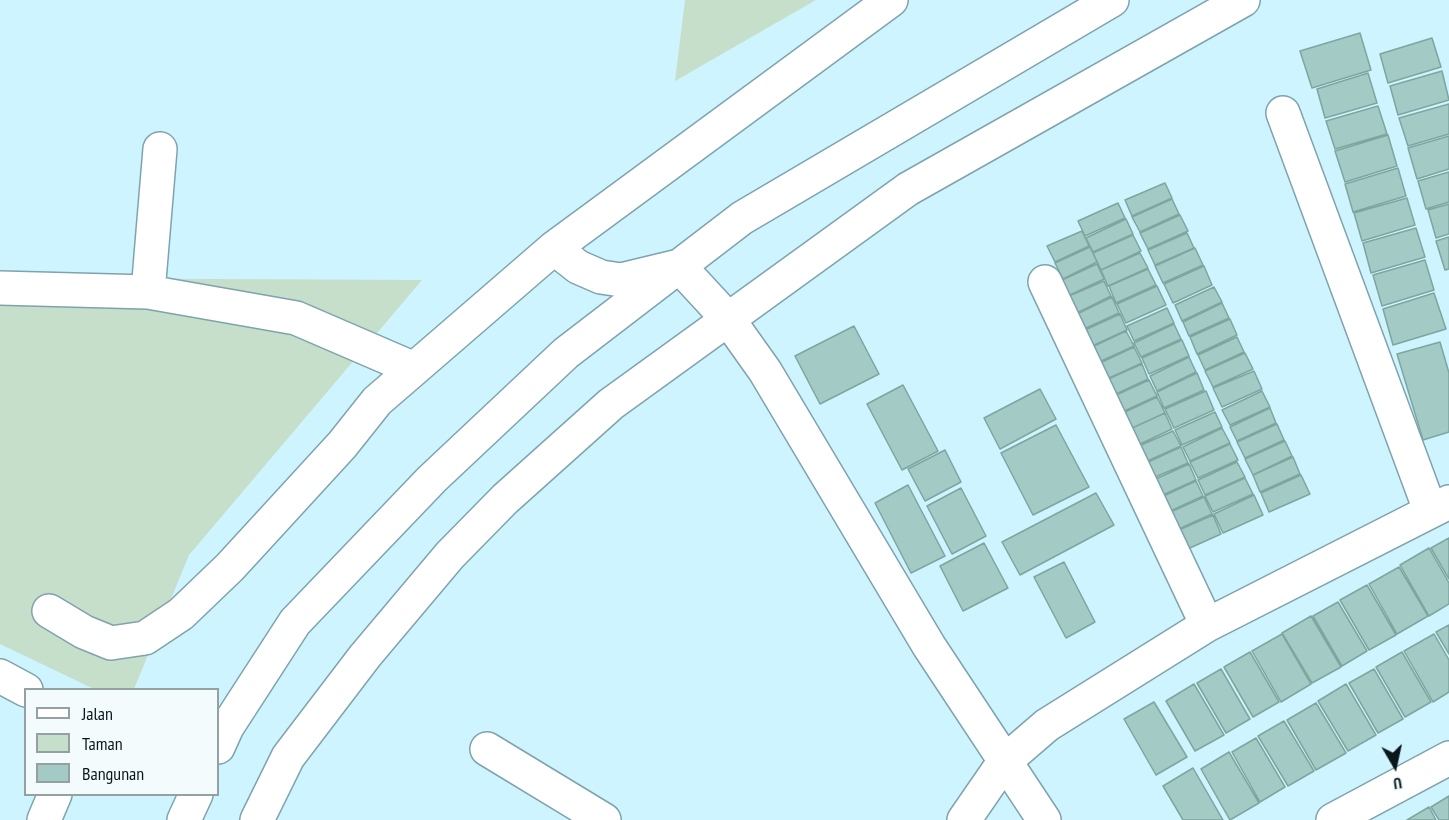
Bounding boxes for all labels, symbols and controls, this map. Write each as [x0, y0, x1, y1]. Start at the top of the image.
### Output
legend [24, 688, 219, 796]
text: Jalan [82, 702, 113, 725]
text: Taman [82, 732, 123, 755]
north arrow [1365, 736, 1425, 796]
text: Bangunan [82, 762, 144, 785]
text: U [1392, 773, 1403, 794]

